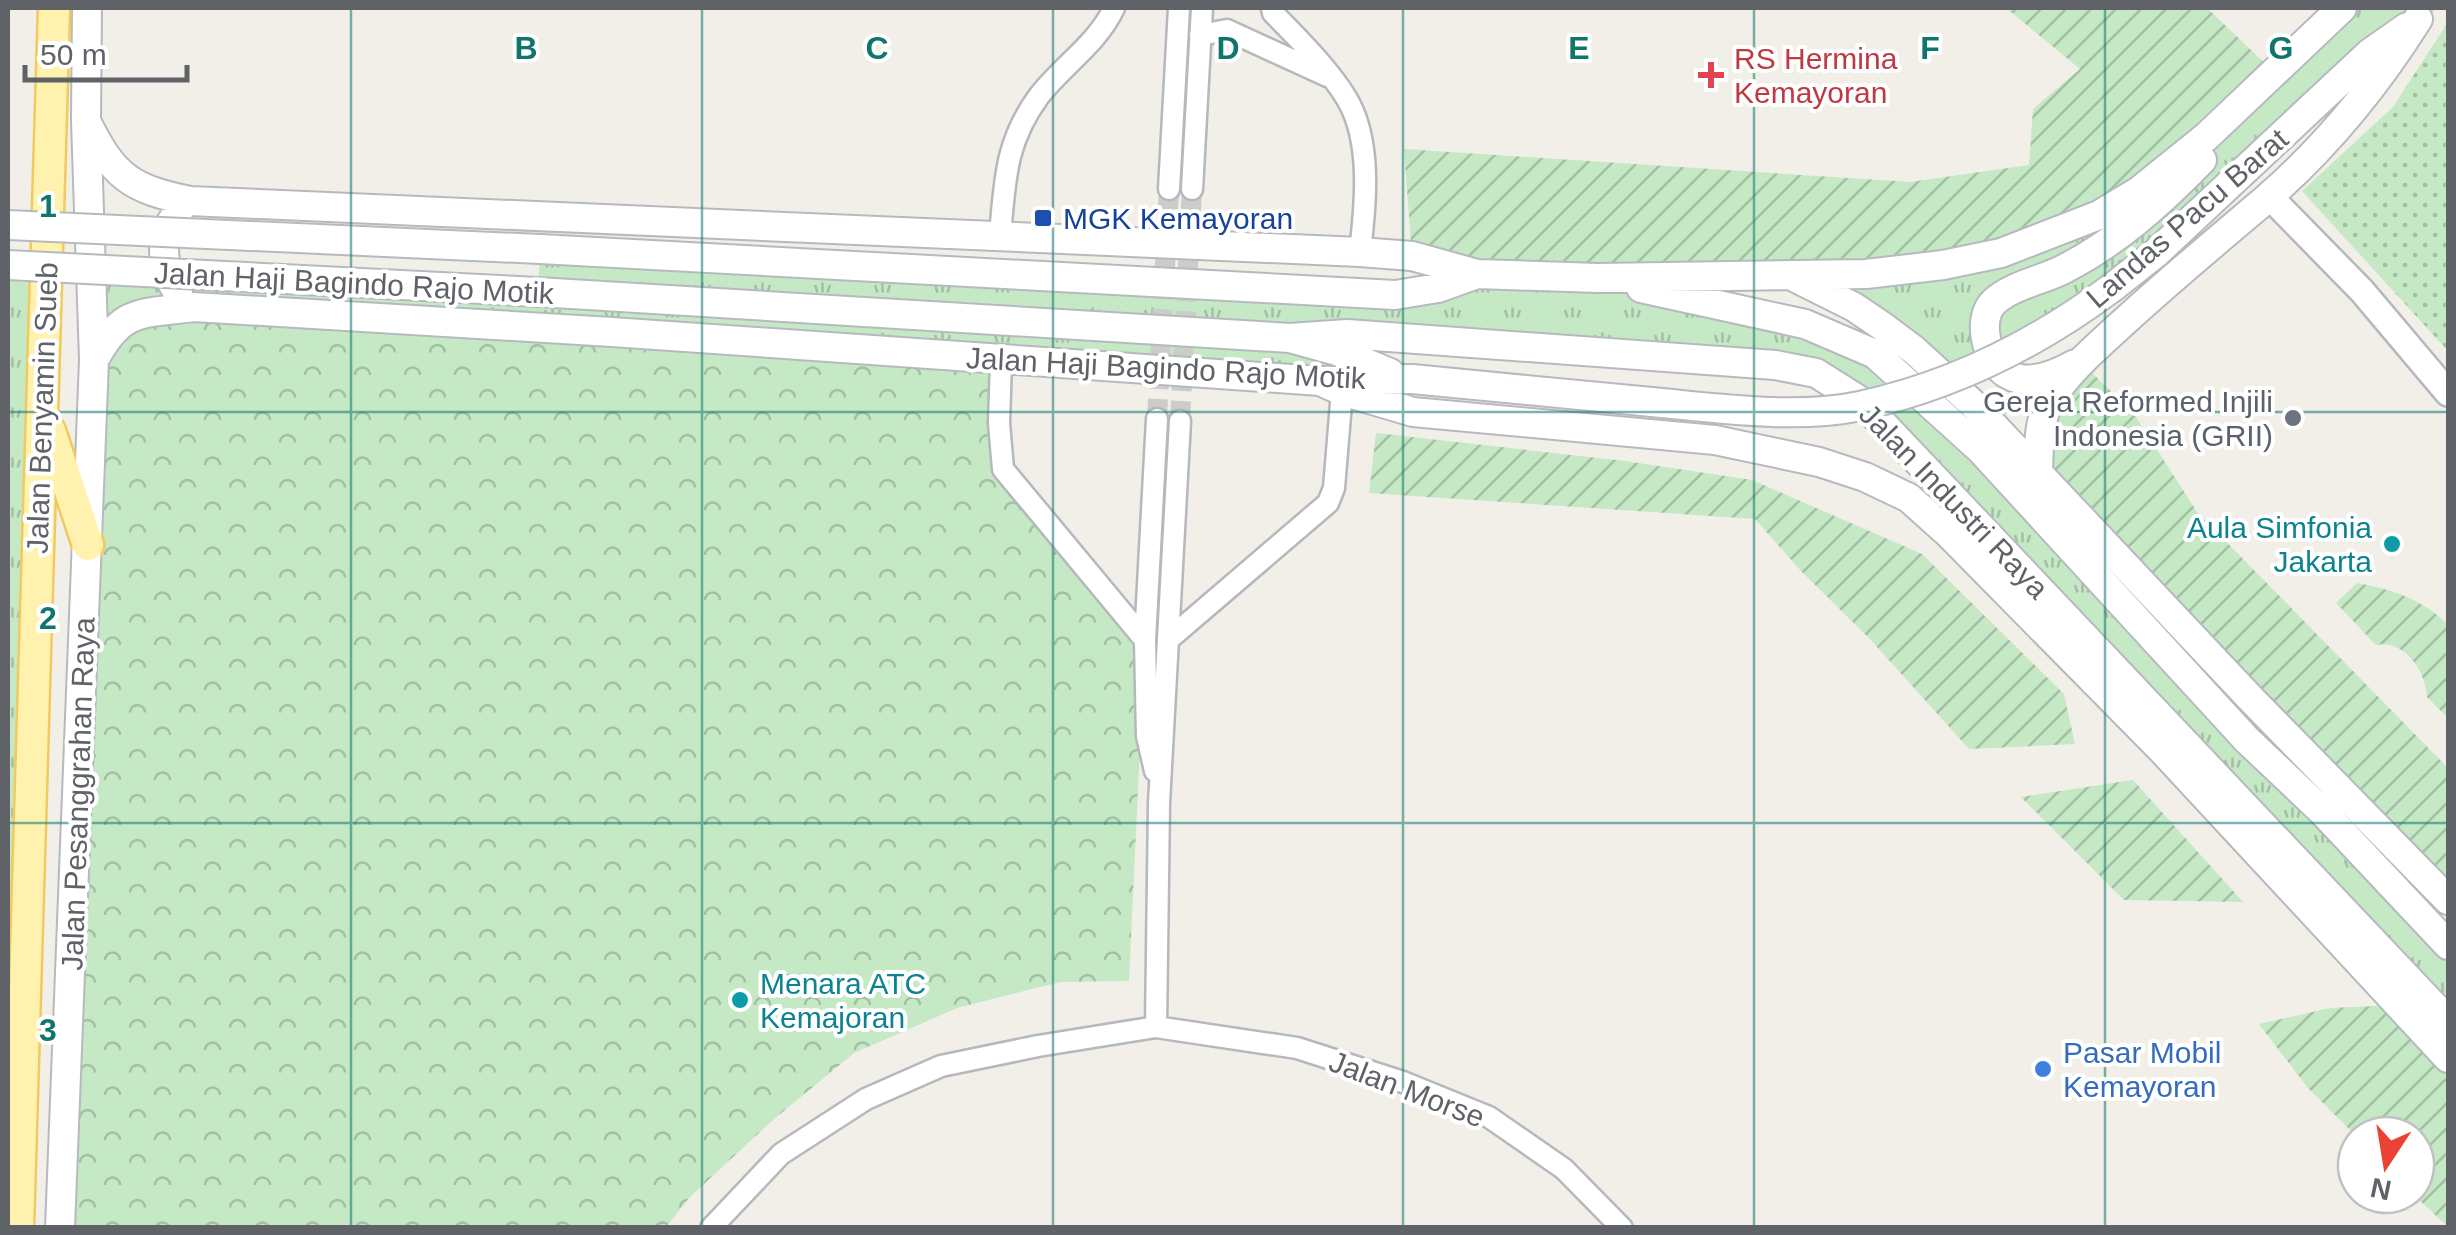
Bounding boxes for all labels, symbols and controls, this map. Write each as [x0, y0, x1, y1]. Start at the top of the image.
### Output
scale bar [25, 20, 188, 82]
text: B [514, 30, 538, 66]
text: C [865, 30, 889, 66]
text: D [1216, 30, 1240, 66]
text: E [1568, 30, 1590, 66]
text: F [1920, 30, 1940, 66]
text: G [2269, 30, 2293, 66]
text: 50 m [40, 38, 107, 71]
place label: RS Hermina Kemayoran [1734, 42, 1898, 109]
marker: RS Hermina Kemayoran [1698, 62, 1724, 88]
street label: Landas Pacu Barat [2080, 121, 2295, 314]
text: 1 [39, 188, 57, 224]
place label: MGK Kemayoran [1063, 202, 1293, 235]
marker: MGK Kemayoran [1032, 207, 1054, 229]
street label: Jalan Haji Bagindo Rajo Motik [153, 256, 556, 310]
street label: Jalan Benyamin Sueb [20, 262, 64, 554]
street label: Jalan Haji Bagindo Rajo Motik [965, 341, 1368, 395]
place label: Gereja Reformed Injili Indonesia (GRII) [1983, 385, 2273, 452]
street label: Jalan Industri Raya [1853, 397, 2055, 605]
marker: Gereja Reformed Injili Indonesia (GRII) [2282, 407, 2304, 429]
place label: Aula Simfonia Jakarta [2187, 511, 2372, 578]
marker: Aula Simfonia Jakarta [2381, 533, 2403, 555]
text: 2 [39, 600, 57, 636]
street label: Jalan Pesanggrahan Raya [55, 616, 101, 971]
place label: Menara ATC Kemajoran [760, 967, 926, 1034]
marker: Menara ATC Kemajoran [729, 989, 751, 1011]
text: 3 [39, 1012, 57, 1048]
place label: Pasar Mobil Kemayoran [2063, 1036, 2221, 1103]
street label: Jalan Morse [1325, 1044, 1489, 1134]
marker: Pasar Mobil Kemayoran [2032, 1058, 2054, 1080]
north arrow [2336, 1115, 2436, 1215]
text: N [2368, 1172, 2394, 1206]

